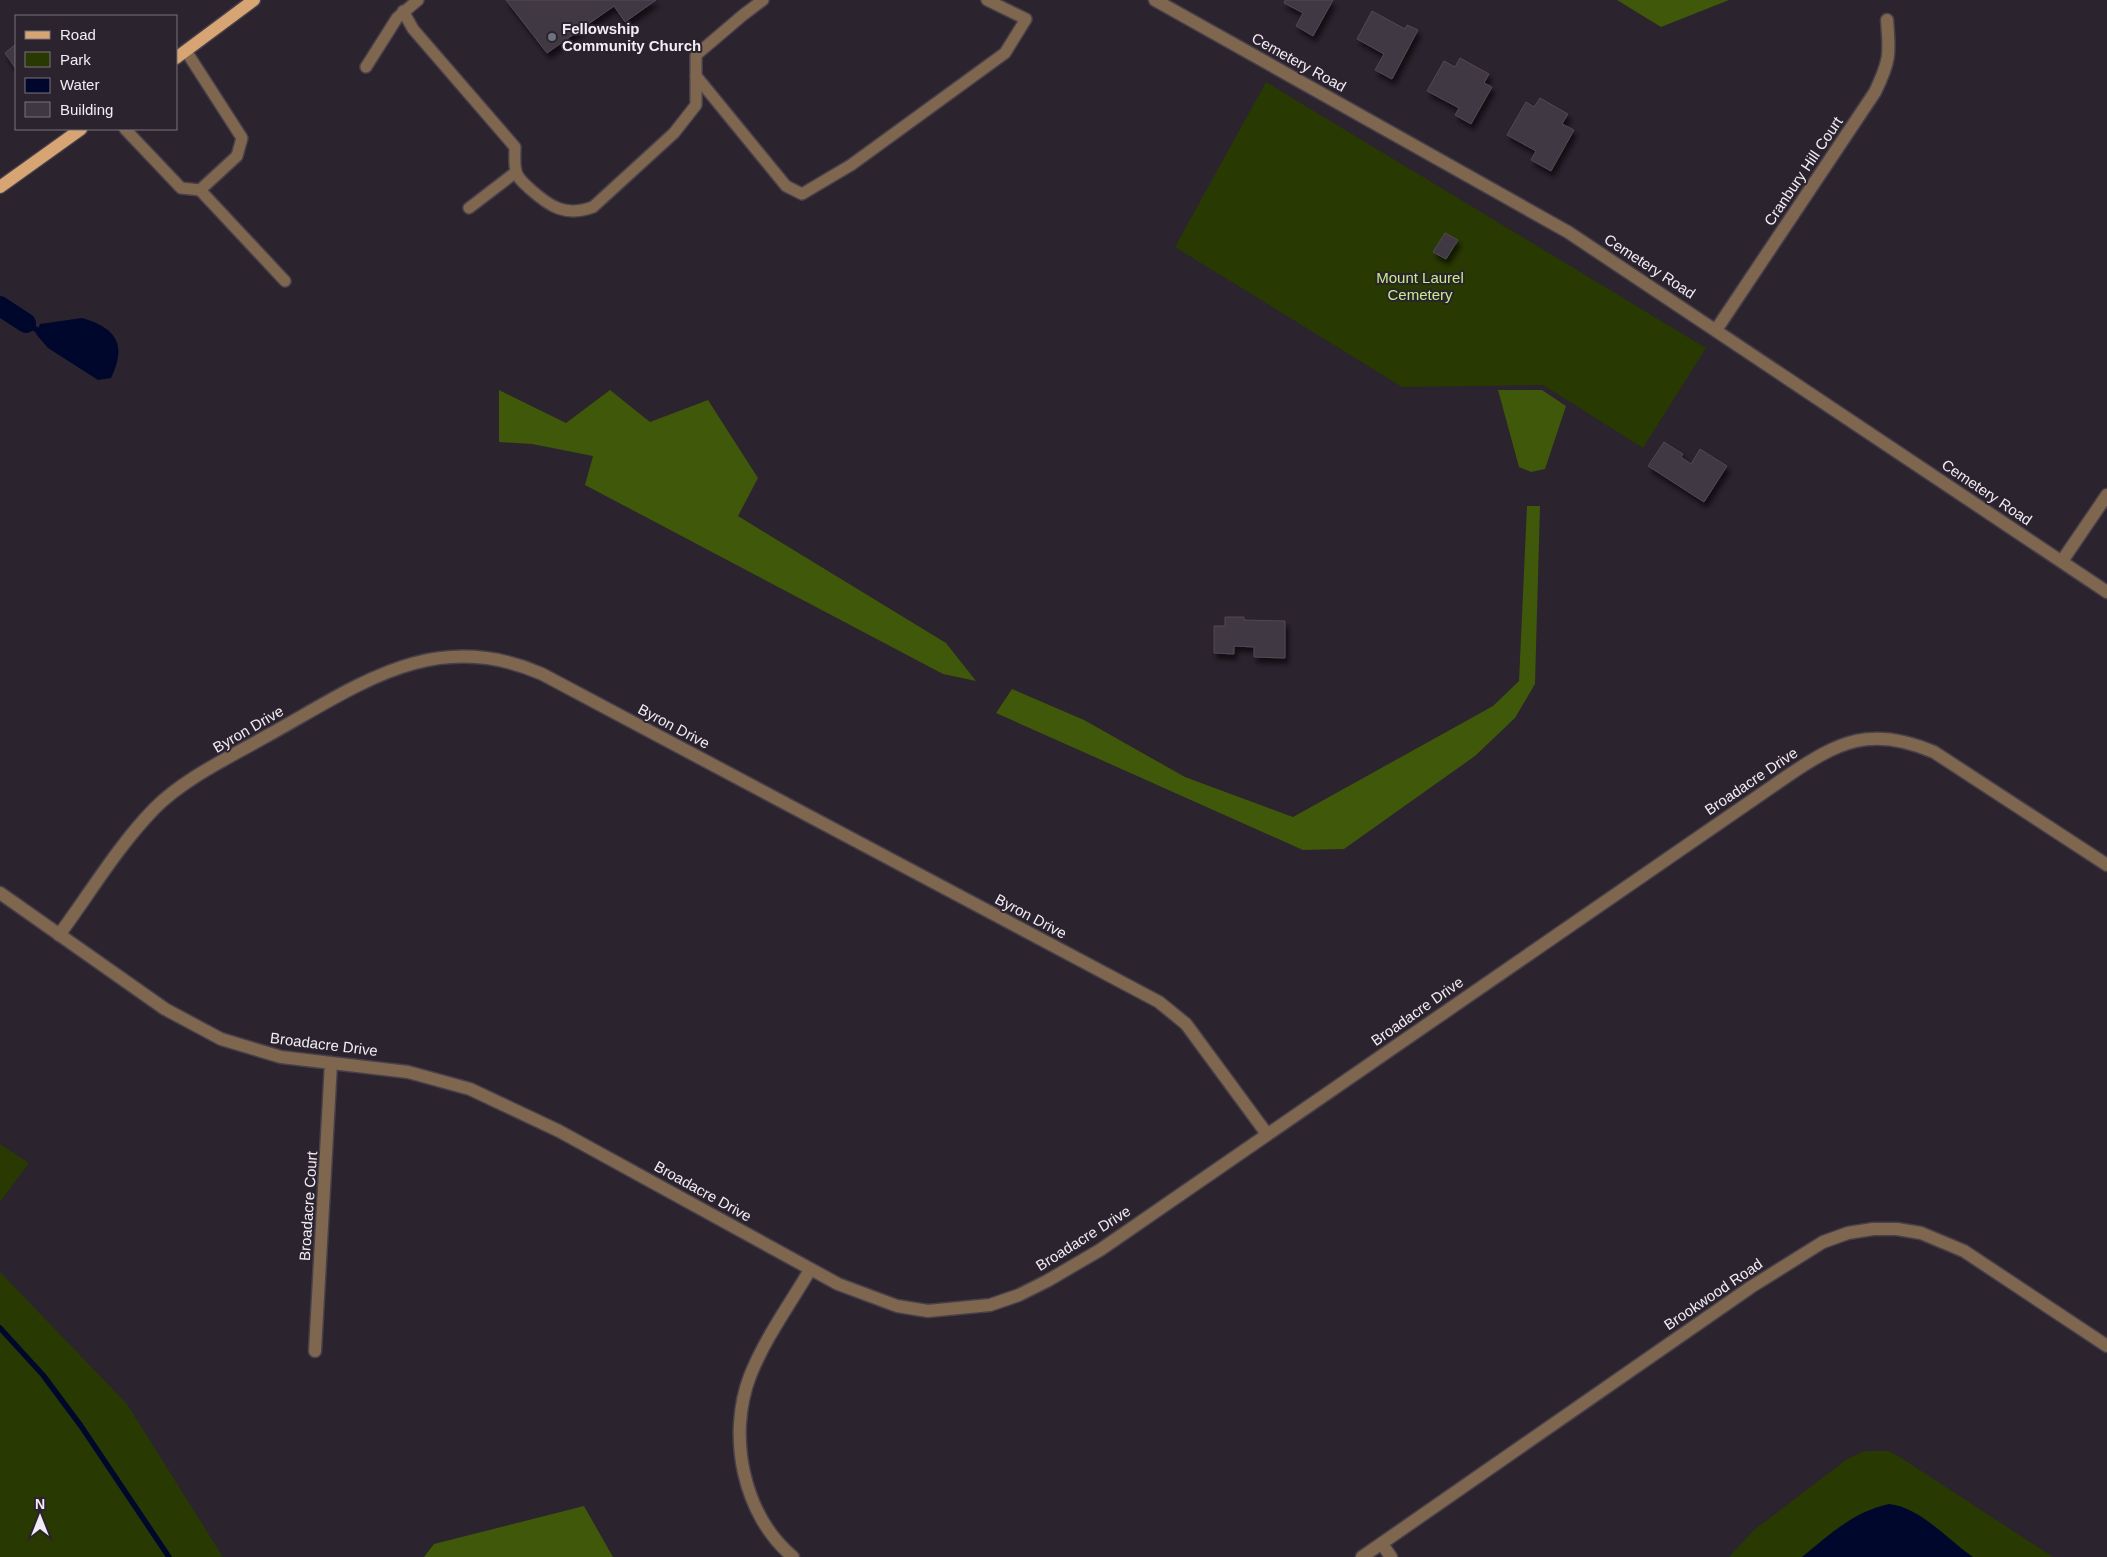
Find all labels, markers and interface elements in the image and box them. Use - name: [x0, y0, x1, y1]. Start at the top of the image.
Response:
- legend: [15, 15, 178, 130]
- place label: Fellowship Community Church: [562, 20, 701, 54]
- text: Road: [60, 26, 96, 43]
- street label: Cemetery Road: [1249, 29, 1349, 95]
- marker: Fellowship Community Church: [546, 31, 558, 43]
- text: Park: [60, 51, 91, 68]
- text: Water: [60, 76, 99, 93]
- text: Building: [60, 101, 113, 118]
- street label: Cranbury Hill Court: [1760, 113, 1846, 229]
- street label: Cemetery Road: [1601, 230, 1699, 302]
- park label: Mount Laurel Cemetery: [1376, 269, 1464, 303]
- street label: Cemetery Road: [1939, 456, 2035, 528]
- street label: Byron Drive: [635, 700, 713, 752]
- street label: Byron Drive: [210, 702, 286, 756]
- street label: Broadacre Drive: [1701, 744, 1801, 818]
- street label: Byron Drive: [992, 890, 1070, 942]
- street label: Broadacre Drive: [1368, 973, 1466, 1049]
- street label: Broadacre Drive: [269, 1029, 379, 1059]
- street label: Broadacre Court: [296, 1150, 320, 1261]
- street label: Broadacre Drive: [651, 1157, 755, 1225]
- street label: Broadacre Drive: [1033, 1202, 1133, 1274]
- street label: Brookwood Road: [1661, 1255, 1765, 1333]
- north arrow: [15, 1492, 65, 1542]
- text: N: [35, 1496, 45, 1512]

